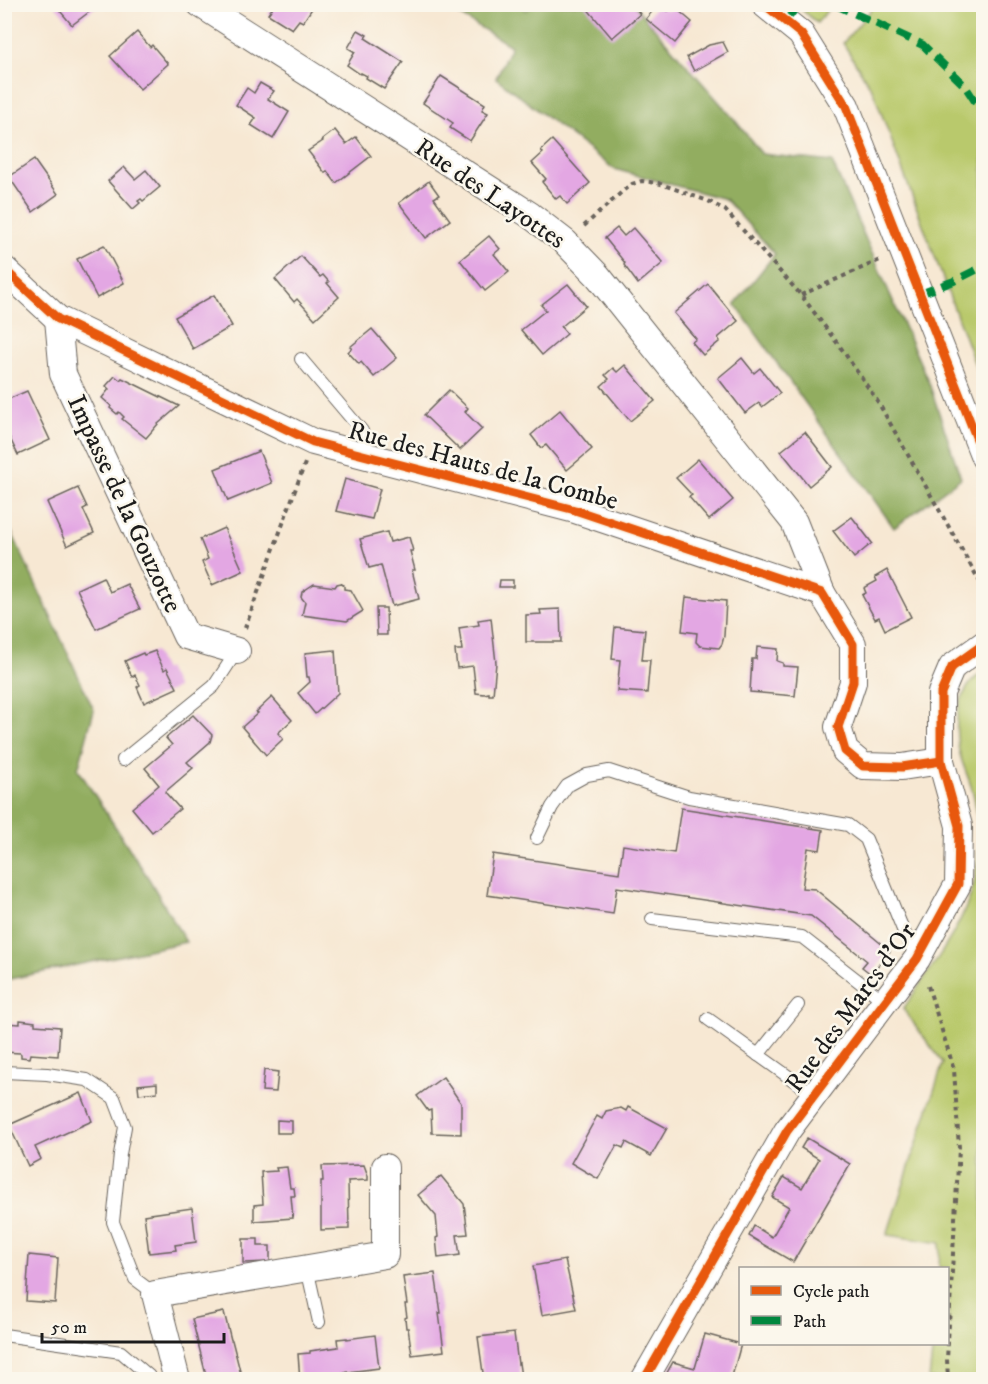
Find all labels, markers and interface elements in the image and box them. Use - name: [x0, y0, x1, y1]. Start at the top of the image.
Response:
- street label: Rue des Layottes: [408, 131, 572, 257]
- street label: Impasse de la Gouzotte: [59, 390, 189, 618]
- street label: Rue des Hauts de la Combe: [344, 414, 622, 518]
- street label: Rue des Marcs d'Or: [778, 916, 924, 1099]
- legend: [739, 1267, 949, 1345]
- text: Cycle path: [793, 1281, 870, 1303]
- scale bar: [42, 1306, 224, 1344]
- text: Path: [793, 1311, 827, 1333]
- text: 50 m: [51, 1317, 87, 1339]

